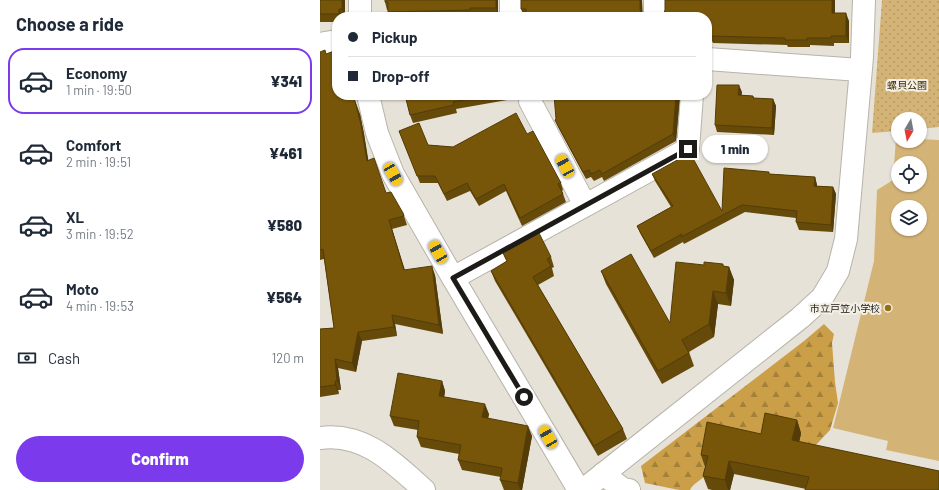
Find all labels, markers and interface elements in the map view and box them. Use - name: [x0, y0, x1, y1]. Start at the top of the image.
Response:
- text: Choose a ride: [16, 13, 124, 35]
- text: Pickup: [372, 28, 418, 46]
- icon: car: [18, 63, 54, 99]
- text: Economy: [66, 64, 127, 82]
- text: Drop-off: [372, 67, 430, 85]
- text: ¥341: [270, 72, 302, 90]
- park label: 螺貝公園: [887, 79, 927, 91]
- text: 1 min · 19:50: [66, 82, 132, 98]
- north arrow: [891, 112, 927, 148]
- map controls: [891, 112, 927, 236]
- icon: car: [18, 135, 54, 171]
- callout: 1 min: [702, 135, 768, 163]
- text: Comfort: [66, 136, 121, 154]
- route end: [679, 140, 697, 158]
- text: 1 min: [721, 141, 749, 157]
- text: ¥461: [269, 144, 302, 162]
- car: [554, 153, 576, 179]
- text: 2 min · 19:51: [66, 154, 131, 170]
- button: locate: [891, 156, 927, 192]
- car: [382, 161, 404, 187]
- button: layers: [891, 200, 927, 236]
- icon: car: [18, 207, 54, 243]
- text: XL: [66, 208, 84, 226]
- text: ¥580: [267, 216, 302, 234]
- text: 3 min · 19:52: [66, 226, 134, 242]
- car: [427, 239, 449, 265]
- icon: car: [18, 279, 54, 315]
- text: Moto: [66, 280, 99, 298]
- text: ¥564: [266, 288, 302, 306]
- text: 4 min · 19:53: [66, 298, 134, 314]
- place label: 市立戸笠小学校: [810, 302, 880, 314]
- marker: 市立戸笠小学校: [883, 303, 893, 313]
- icon: cash: [16, 347, 38, 369]
- text: Cash: [48, 349, 80, 367]
- text: 120 m: [272, 350, 304, 366]
- route start: [515, 388, 533, 406]
- car: [537, 424, 559, 450]
- button: Confirm: [16, 436, 304, 482]

